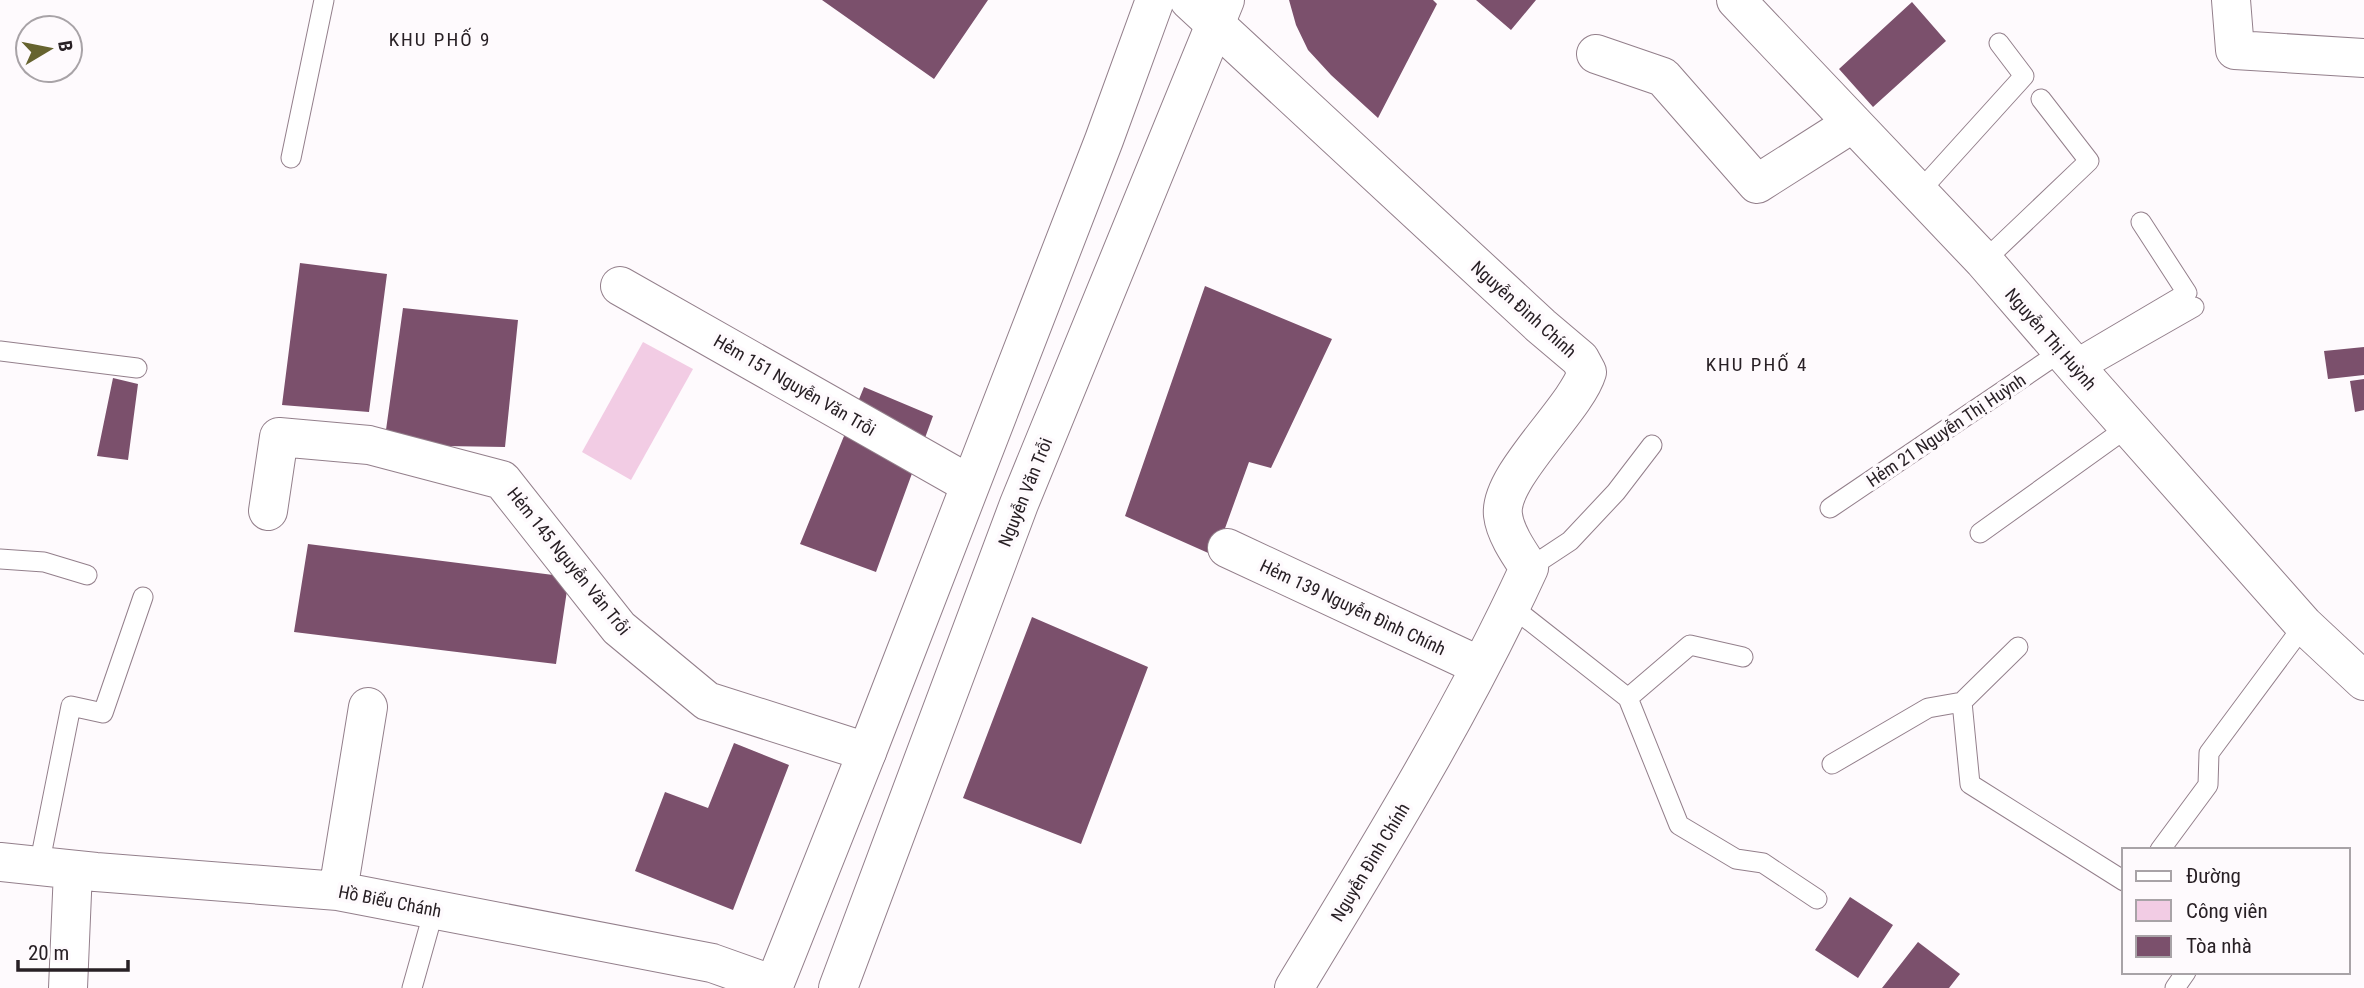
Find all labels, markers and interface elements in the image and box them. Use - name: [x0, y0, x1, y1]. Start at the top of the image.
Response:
- north arrow: [14, 14, 84, 84]
- district label: KHU PHỐ 9: [389, 27, 491, 51]
- text: B: [53, 39, 78, 53]
- street label: Nguyễn Đình Chính: [1467, 256, 1581, 362]
- street label: Nguyễn Thị Huỳnh: [2001, 284, 2101, 394]
- street label: Hẻm 151 Nguyễn Văn Trỗi: [710, 330, 880, 440]
- district label: KHU PHỐ 4: [1706, 352, 1808, 376]
- street label: Hẻm 21 Nguyễn Thị Huỳnh: [1862, 369, 2030, 491]
- street label: Nguyễn Văn Trỗi: [994, 435, 1056, 549]
- street label: Hẻm 145 Nguyễn Văn Trỗi: [503, 483, 635, 639]
- street label: Hẻm 139 Nguyễn Đình Chính: [1257, 555, 1449, 659]
- street label: Nguyễn Đình Chính: [1326, 799, 1414, 925]
- legend: [2122, 848, 2350, 974]
- text: Đường: [2186, 864, 2241, 888]
- street label: Hồ Biểu Chánh: [337, 881, 443, 921]
- text: Công viên: [2186, 899, 2268, 923]
- scale bar: [18, 928, 128, 972]
- text: Tòa nhà: [2186, 934, 2252, 958]
- text: 20 m: [28, 941, 69, 965]

